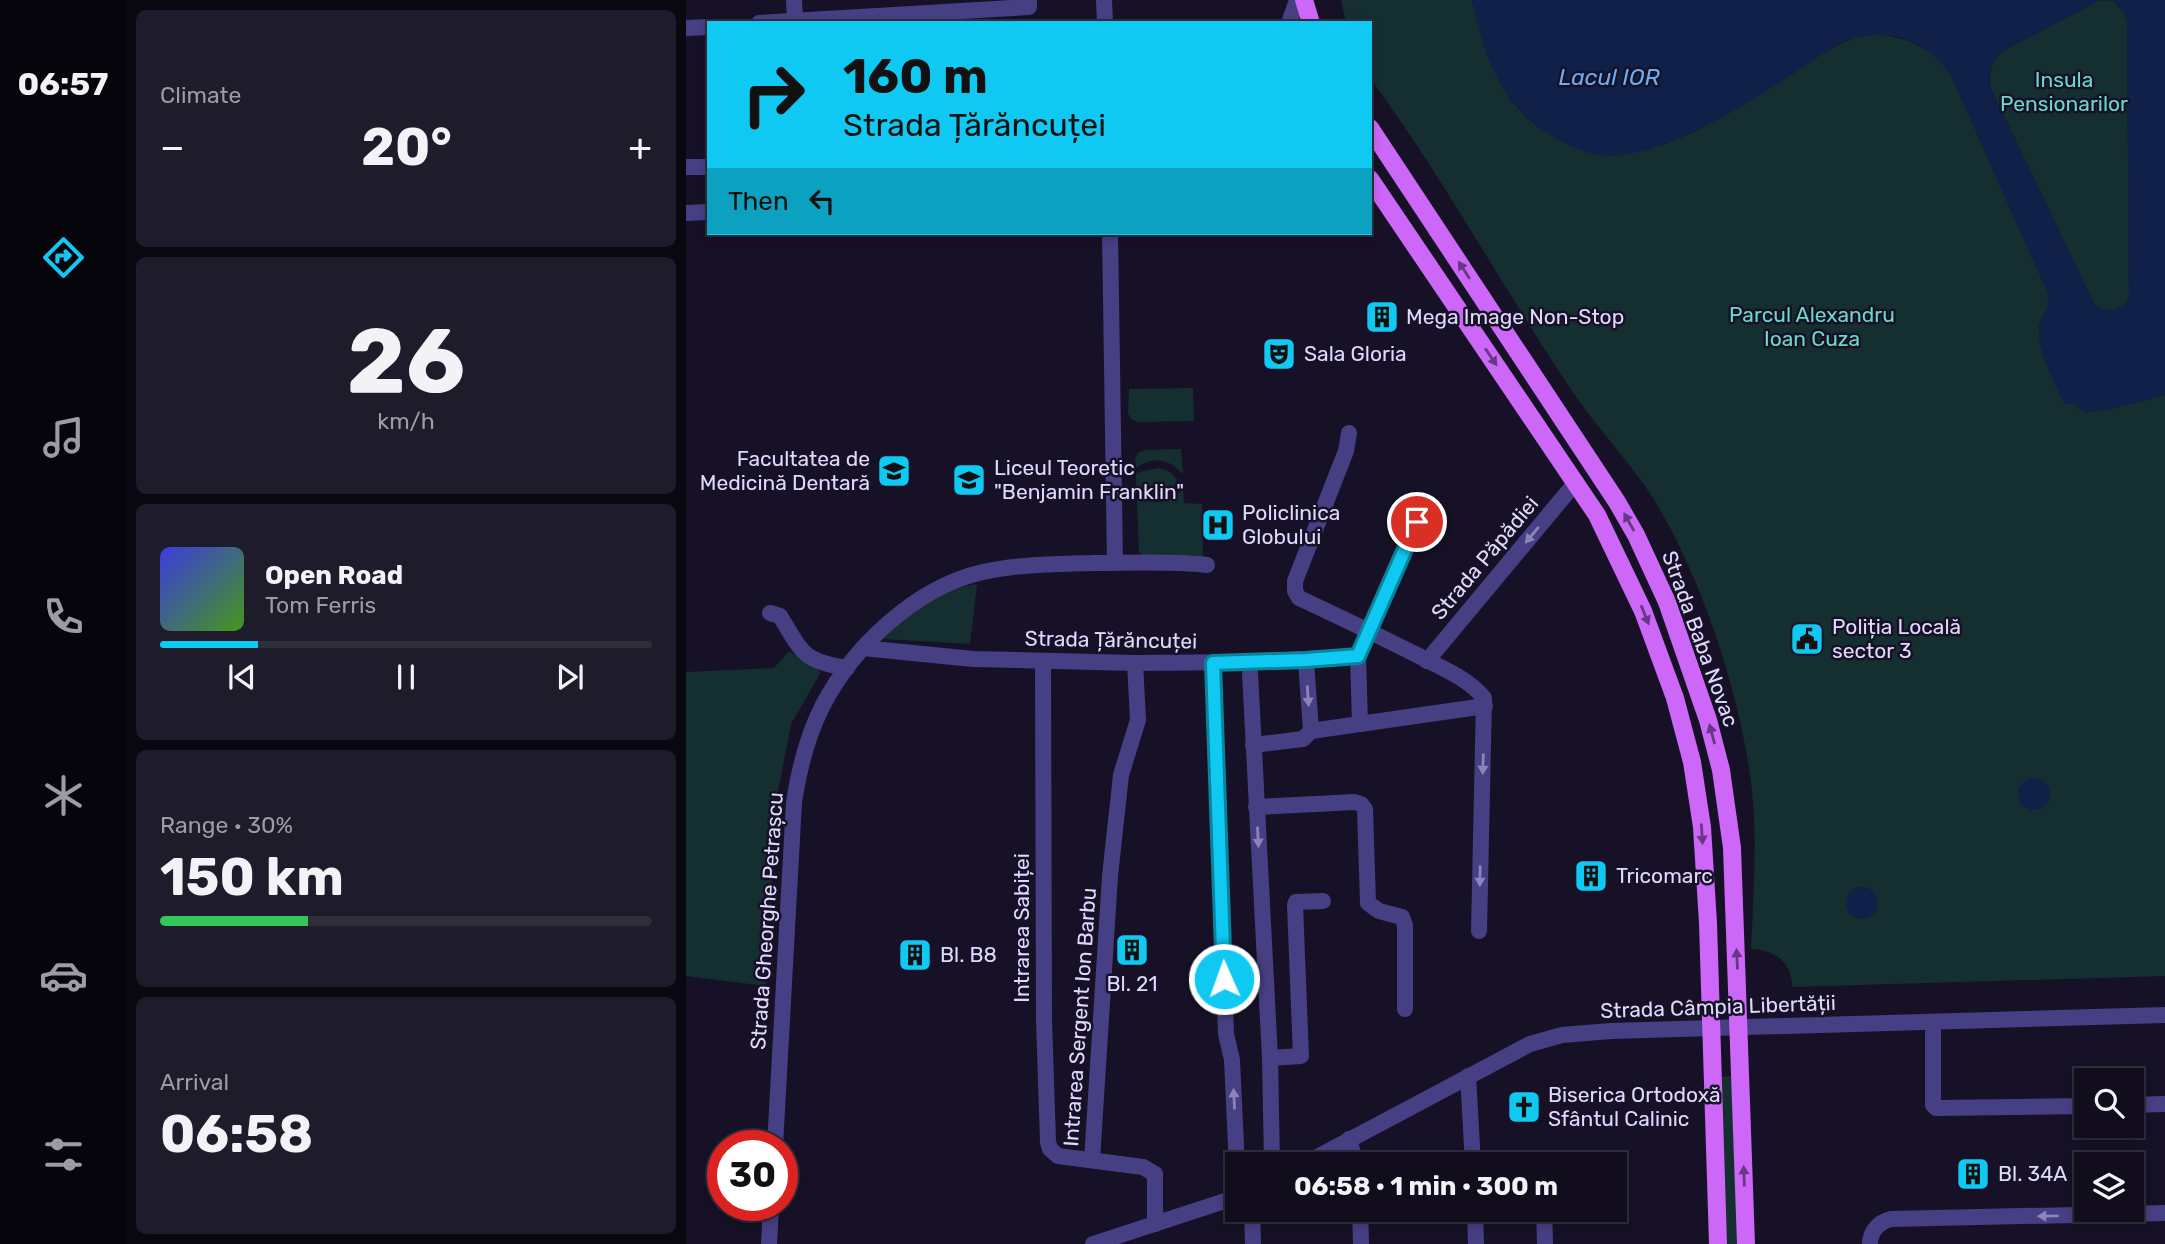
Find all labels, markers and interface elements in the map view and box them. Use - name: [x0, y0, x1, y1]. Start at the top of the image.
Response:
- text: 160 m: [843, 47, 988, 105]
- icon: right: [728, 49, 819, 140]
- water label: Lacul IOR: [1558, 63, 1660, 91]
- text: 06:57: [18, 65, 108, 103]
- park label: Insula Pensionarilor: [2000, 67, 2128, 116]
- text: Climate: [160, 81, 241, 109]
- text: Strada Țărăncuței: [843, 106, 1106, 144]
- text: 20°: [361, 116, 452, 178]
- text: −: [160, 124, 185, 170]
- text: +: [628, 124, 652, 170]
- icon: left: [803, 182, 841, 220]
- text: Then: [728, 186, 789, 217]
- icon: directions: [39, 233, 88, 282]
- one-way arrow: [1458, 261, 1471, 280]
- building icon: Mega Image Non-Stop: [1363, 298, 1401, 336]
- park label: Parcul Alexandru Ioan Cuza: [1729, 302, 1895, 351]
- place label: Mega Image Non-Stop: [1406, 304, 1624, 329]
- text: 26: [347, 307, 465, 415]
- theatre icon: Sala Gloria: [1260, 335, 1298, 373]
- place label: Sala Gloria: [1304, 341, 1407, 366]
- one-way arrow: [1484, 348, 1498, 366]
- text: km/h: [377, 407, 435, 435]
- icon: music: [39, 413, 88, 462]
- place label: Facultatea de Medicină Dentară: [700, 446, 870, 495]
- school or university icon: Facultatea de Medicină Dentară: [875, 452, 913, 490]
- place label: Liceul Teoretic "Benjamin Franklin": [994, 455, 1184, 504]
- school or university icon: Liceul Teoretic "Benjamin Franklin": [950, 461, 988, 499]
- street label: Strada Păpădiei: [1426, 491, 1543, 624]
- pin: [1387, 492, 1447, 552]
- place label: Policlinica Globului: [1242, 500, 1340, 549]
- icon: arrive: [1398, 503, 1436, 541]
- hospital icon: Policlinica Globului: [1199, 506, 1237, 544]
- one-way arrow: [1623, 513, 1635, 532]
- one-way arrow: [1525, 526, 1540, 543]
- street label: Strada Baba Novac: [1657, 547, 1744, 730]
- text: Open Road: [265, 560, 403, 591]
- text: Tom Ferris: [265, 591, 376, 619]
- icon: phone: [39, 592, 88, 641]
- one-way arrow: [1639, 604, 1650, 625]
- place label: Poliția Locală sector 3: [1832, 614, 1961, 663]
- public building icon: Poliția Locală sector 3: [1788, 620, 1826, 658]
- street label: Strada Țărăncuței: [1024, 625, 1198, 654]
- icon: previous: [223, 658, 261, 696]
- icon: pause: [387, 658, 425, 696]
- icon: next: [551, 658, 589, 696]
- one-way arrow: [1303, 685, 1314, 707]
- one-way arrow: [1706, 722, 1717, 744]
- one-way arrow: [1477, 753, 1488, 775]
- icon: climate: [39, 771, 88, 820]
- street label: Strada Gheorghe Petrașcu: [745, 791, 788, 1051]
- text: Range · 30%: [160, 811, 293, 839]
- one-way arrow: [1697, 823, 1708, 845]
- one-way arrow: [1252, 827, 1263, 849]
- text: 150 km: [160, 846, 344, 908]
- street label: Intrarea Sabiței: [1009, 853, 1034, 1003]
- building icon: Tricomarc: [1572, 857, 1610, 895]
- place label: Tricomarc: [1616, 863, 1713, 888]
- one-way arrow: [1474, 866, 1486, 888]
- street label: Intrarea Sergent Ion Barbu: [1058, 887, 1101, 1147]
- building icon: Bl. 21: [1113, 931, 1151, 969]
- building icon: Bl. B8: [896, 936, 934, 974]
- place label: Bl. B8: [940, 942, 997, 967]
- position arrow: [1187, 942, 1261, 1016]
- one-way arrow: [1731, 948, 1742, 970]
- icon: car: [39, 951, 88, 1000]
- place label: Bl. 21: [1107, 971, 1157, 996]
- street label: Strada Câmpia Libertății: [1600, 990, 1836, 1023]
- text: Arrival: [160, 1068, 229, 1096]
- map controls: [2074, 1068, 2144, 1222]
- button: search: [2074, 1068, 2144, 1138]
- place label: Biserica Ortodoxă Sfântul Calinic: [1548, 1082, 1721, 1131]
- one-way arrow: [1228, 1088, 1239, 1110]
- church icon: Biserica Ortodoxă Sfântul Calinic: [1505, 1088, 1543, 1126]
- text: 06:58: [160, 1103, 313, 1165]
- icon: filters: [39, 1130, 88, 1179]
- speed limit sign: 30: [707, 1130, 798, 1221]
- button: layers: [2074, 1152, 2144, 1222]
- building icon: Bl. 34A: [1954, 1155, 1992, 1193]
- place label: Bl. 34A: [1998, 1161, 2067, 1186]
- one-way arrow: [1738, 1165, 1749, 1187]
- text: 06:58 · 1 min · 300 m: [1294, 1171, 1558, 1202]
- one-way arrow: [2037, 1210, 2059, 1221]

